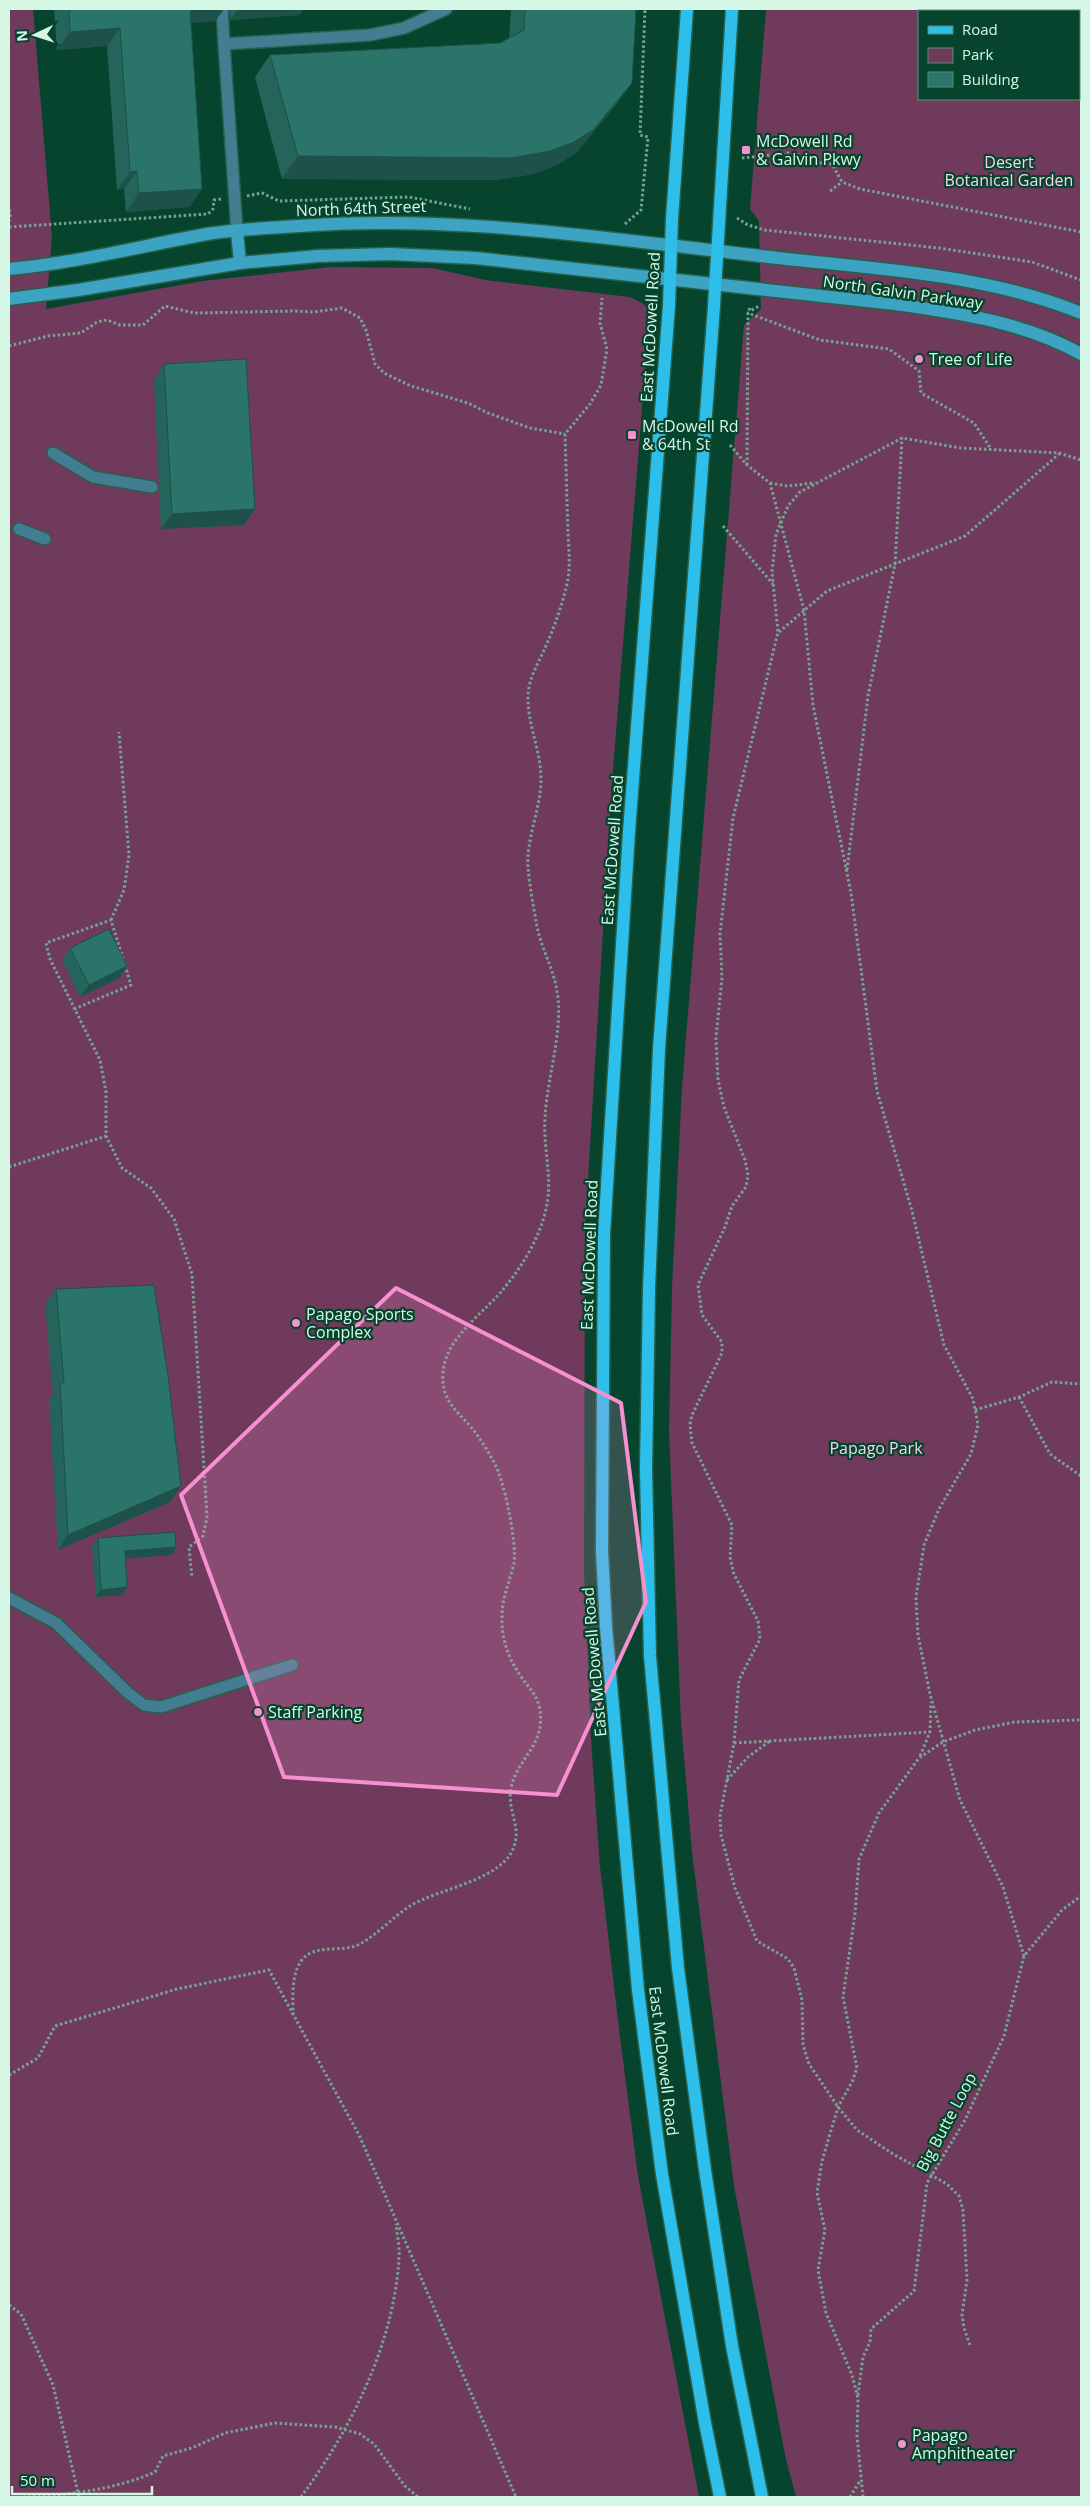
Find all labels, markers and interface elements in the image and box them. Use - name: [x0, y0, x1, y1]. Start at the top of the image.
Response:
- north arrow: [10, 10, 60, 60]
- legend: [918, 10, 1080, 100]
- text: Road: [962, 19, 998, 39]
- text: N: [12, 30, 31, 42]
- text: Park: [962, 44, 993, 64]
- text: Building: [962, 69, 1019, 89]
- place label: McDowell Rd & Galvin Pkwy: [756, 130, 862, 170]
- marker: McDowell Rd & Galvin Pkwy: [740, 144, 752, 156]
- park label: Desert Botanical Garden: [945, 151, 1073, 191]
- street label: North 64th Street: [295, 195, 427, 221]
- street label: East McDowell Road: [635, 251, 665, 403]
- street label: North Galvin Parkway: [822, 270, 985, 314]
- place label: Tree of Life: [929, 348, 1012, 370]
- marker: Tree of Life: [913, 353, 925, 365]
- place label: McDowell Rd & 64th St: [642, 415, 739, 455]
- marker: McDowell Rd & 64th St: [626, 429, 638, 441]
- street label: East McDowell Road: [596, 774, 628, 926]
- street label: East McDowell Road: [575, 1179, 603, 1331]
- place label: Papago Sports Complex: [306, 1303, 414, 1343]
- marker: Papago Sports Complex: [290, 1317, 302, 1329]
- park label: Papago Park: [829, 1437, 923, 1459]
- street label: East McDowell Road: [576, 1586, 612, 1738]
- place label: Staff Parking: [268, 1701, 363, 1723]
- marker: Staff Parking: [252, 1706, 264, 1718]
- street label: East McDowell Road: [644, 1985, 684, 2137]
- street label: Big Butte Loop: [911, 2069, 981, 2175]
- place label: Papago Amphitheater: [912, 2424, 1016, 2464]
- marker: Papago Amphitheater: [896, 2438, 908, 2450]
- scale bar: [12, 2464, 152, 2496]
- text: 50 m: [20, 2470, 55, 2490]

